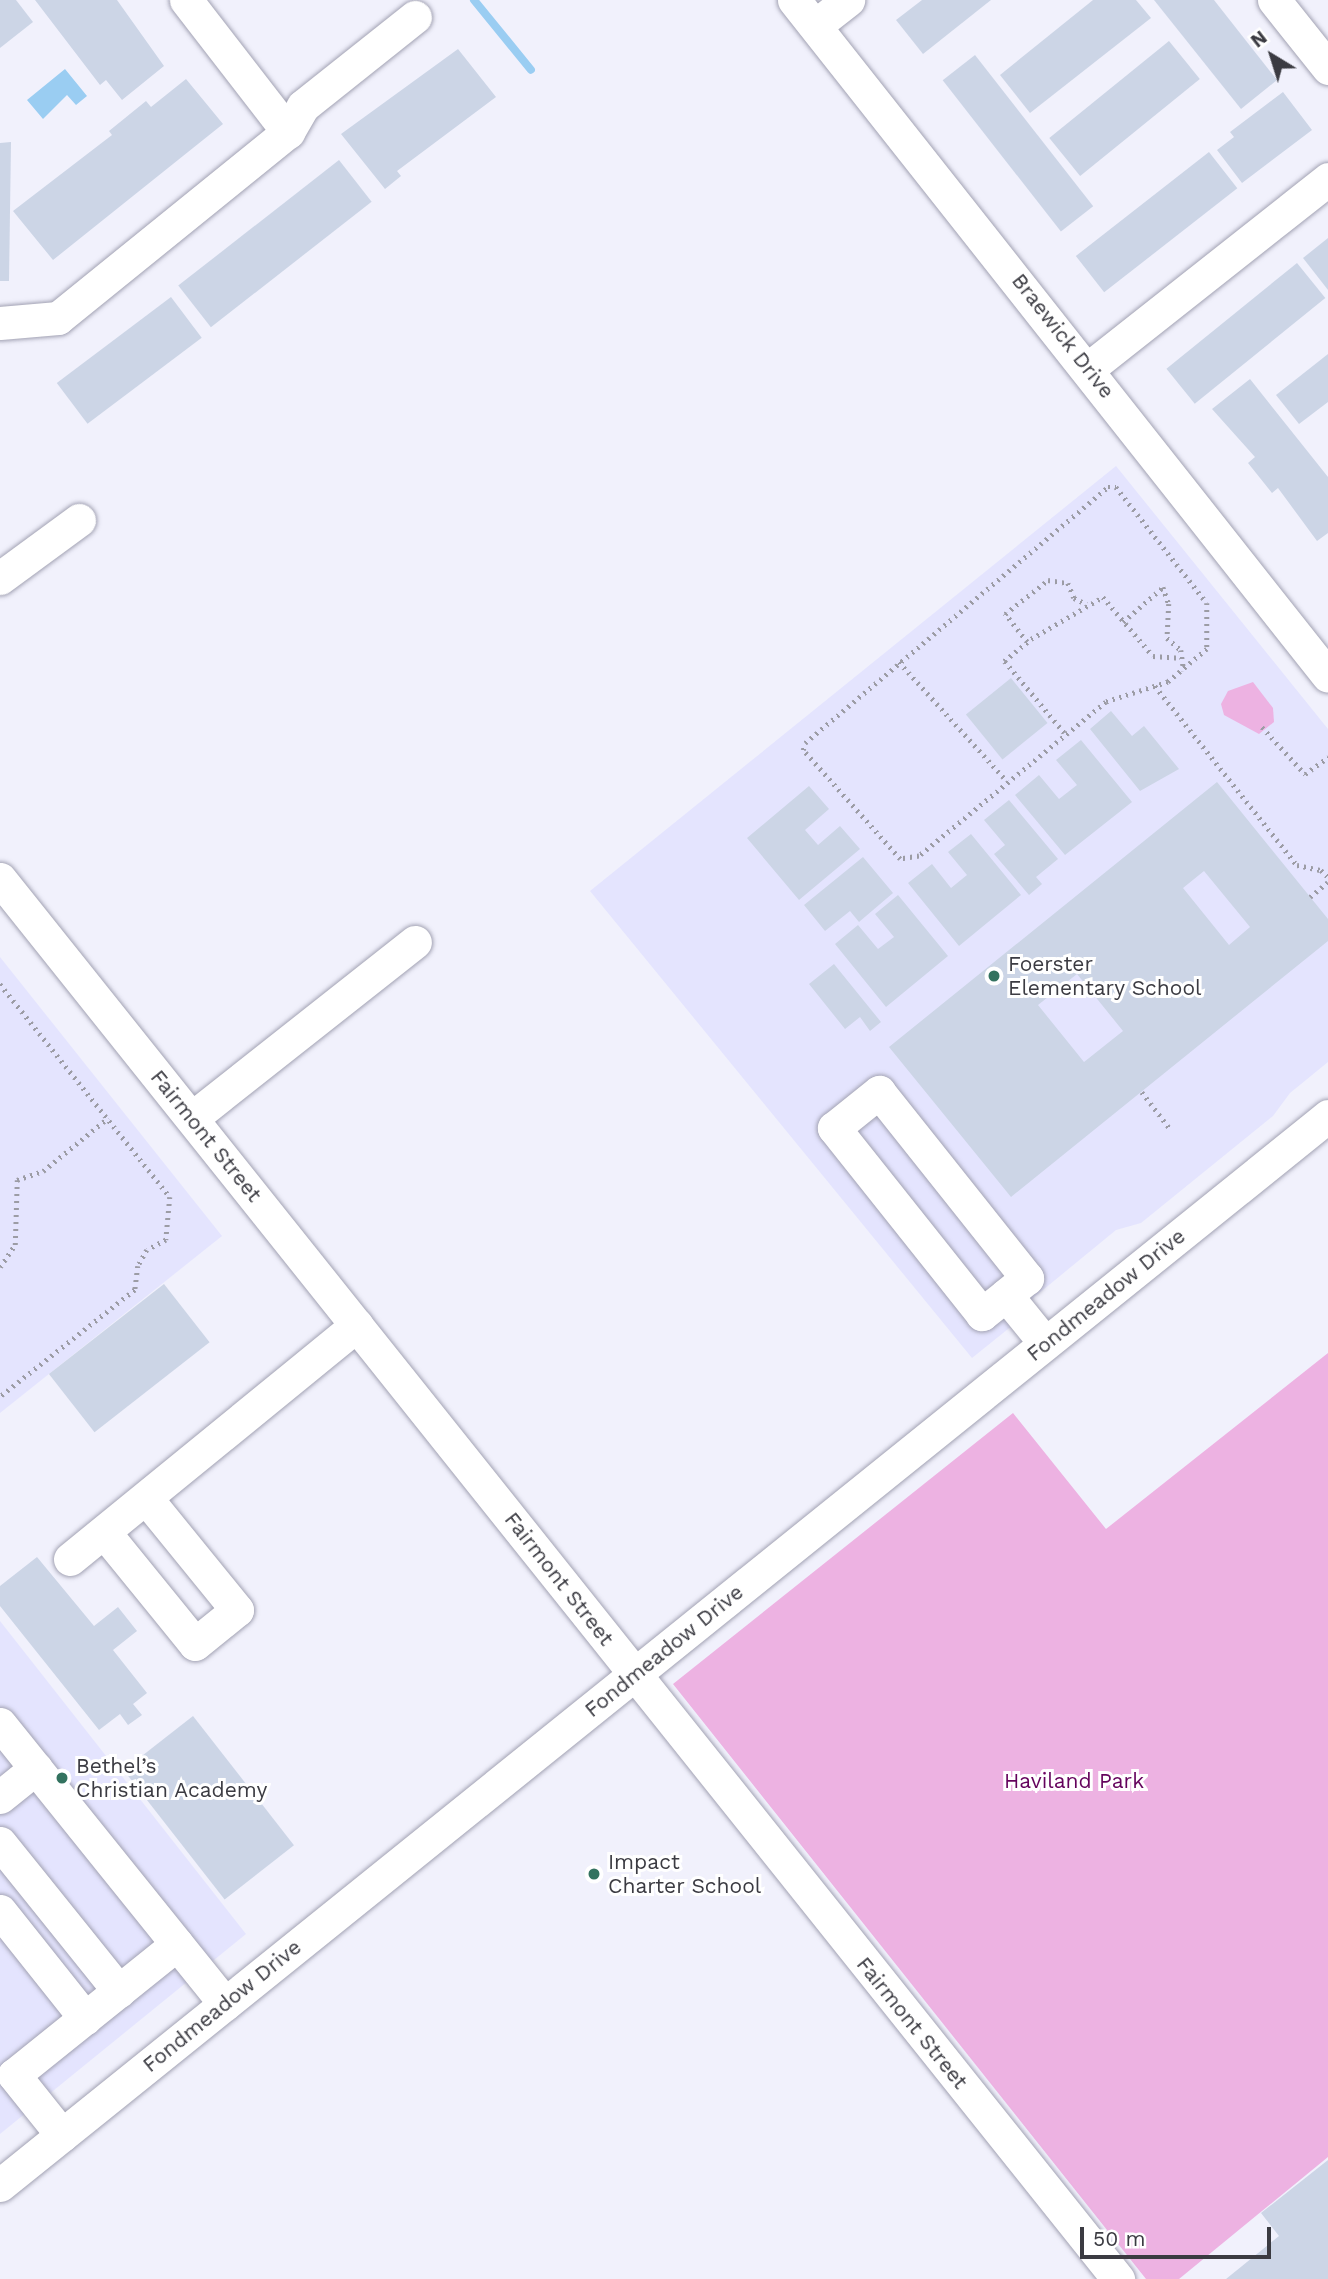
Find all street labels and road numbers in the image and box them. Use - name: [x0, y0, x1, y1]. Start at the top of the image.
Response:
- street label: Braewick Drive: [1006, 268, 1120, 404]
- street label: Fairmont Street: [145, 1065, 267, 1207]
- street label: Fondmeadow Drive: [1022, 1223, 1190, 1367]
- street label: Fairmont Street: [499, 1507, 619, 1651]
- street label: Fondmeadow Drive: [580, 1579, 748, 1723]
- street label: Fondmeadow Drive: [138, 1934, 306, 2078]
- street label: Fairmont Street: [851, 1952, 973, 2094]

